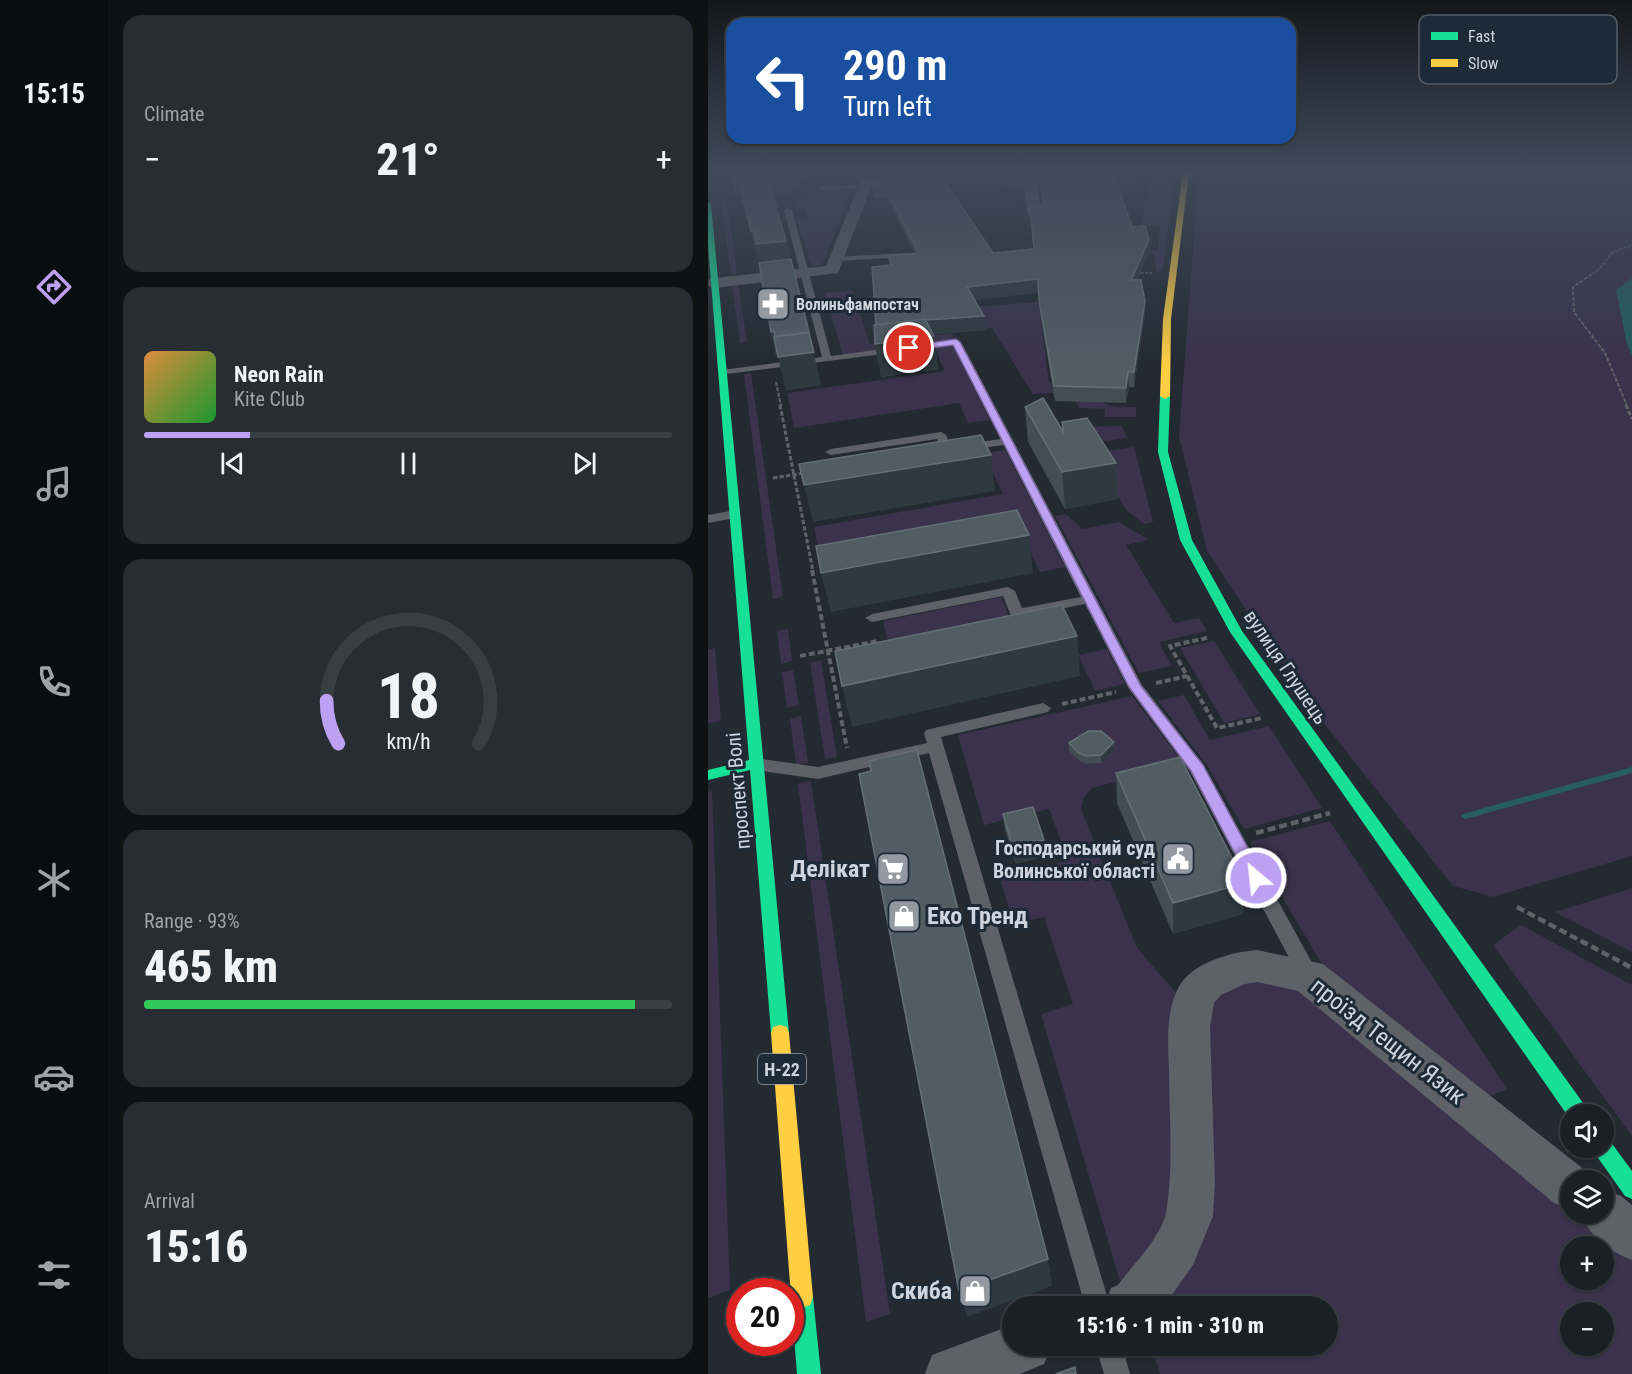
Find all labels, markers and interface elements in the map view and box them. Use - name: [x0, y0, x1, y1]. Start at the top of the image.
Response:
- legend: [1419, 15, 1617, 84]
- text: Fast: [1468, 27, 1495, 46]
- text: 290 m: [843, 41, 948, 90]
- icon: left: [744, 42, 822, 120]
- text: Slow: [1468, 54, 1498, 73]
- text: 15:15: [23, 78, 85, 110]
- text: Turn left: [843, 91, 932, 123]
- text: Climate: [144, 102, 204, 126]
- text: 21°: [376, 133, 440, 186]
- text: −: [144, 140, 161, 179]
- text: +: [656, 140, 672, 179]
- icon: directions: [33, 266, 75, 308]
- pharmacy icon: Волиньфампостач: [755, 286, 791, 322]
- place label: Волиньфампостач: [796, 295, 919, 314]
- pin: [883, 322, 934, 373]
- icon: arrive: [892, 331, 925, 364]
- text: Neon Rain: [234, 362, 324, 387]
- text: Kite Club: [234, 387, 305, 411]
- icon: previous: [216, 447, 249, 480]
- icon: pause: [392, 447, 425, 480]
- icon: next: [568, 447, 601, 480]
- icon: music: [33, 463, 75, 505]
- street label: вулиця Глушець: [1239, 605, 1333, 729]
- text: 18: [376, 660, 440, 733]
- icon: phone: [33, 661, 75, 703]
- text: km/h: [386, 729, 430, 754]
- street label: проспект Волі: [721, 732, 755, 850]
- place label: Господарський суд Волинської області: [993, 836, 1155, 883]
- public building icon: Господарський суд Волинської області: [1160, 841, 1196, 877]
- position arrow: [1224, 846, 1288, 910]
- supermarket icon: Делікат: [875, 851, 911, 887]
- place label: Делікат: [791, 855, 870, 883]
- icon: climate: [33, 859, 75, 901]
- shop icon: Еко Тренд: [886, 898, 922, 934]
- place label: Еко Тренд: [927, 902, 1028, 930]
- text: Range · 93%: [144, 909, 240, 933]
- text: 465 km: [144, 940, 278, 993]
- street label: проїзд Тещин Язик: [1305, 972, 1471, 1110]
- road number: Н-22: [758, 1054, 806, 1084]
- icon: car: [33, 1056, 75, 1098]
- map controls: [1560, 1104, 1614, 1356]
- button: sound: [1560, 1104, 1614, 1158]
- button: layers: [1560, 1170, 1614, 1224]
- text: Arrival: [144, 1189, 195, 1213]
- text: 15:16: [144, 1220, 248, 1273]
- button: +: [1560, 1236, 1614, 1290]
- icon: filters: [33, 1254, 75, 1296]
- shop icon: Скиба: [957, 1273, 993, 1309]
- place label: Скиба: [891, 1277, 952, 1305]
- speed limit sign: 20: [726, 1278, 804, 1356]
- button: −: [1560, 1302, 1614, 1356]
- text: 15:16 · 1 min · 310 m: [1076, 1313, 1264, 1338]

